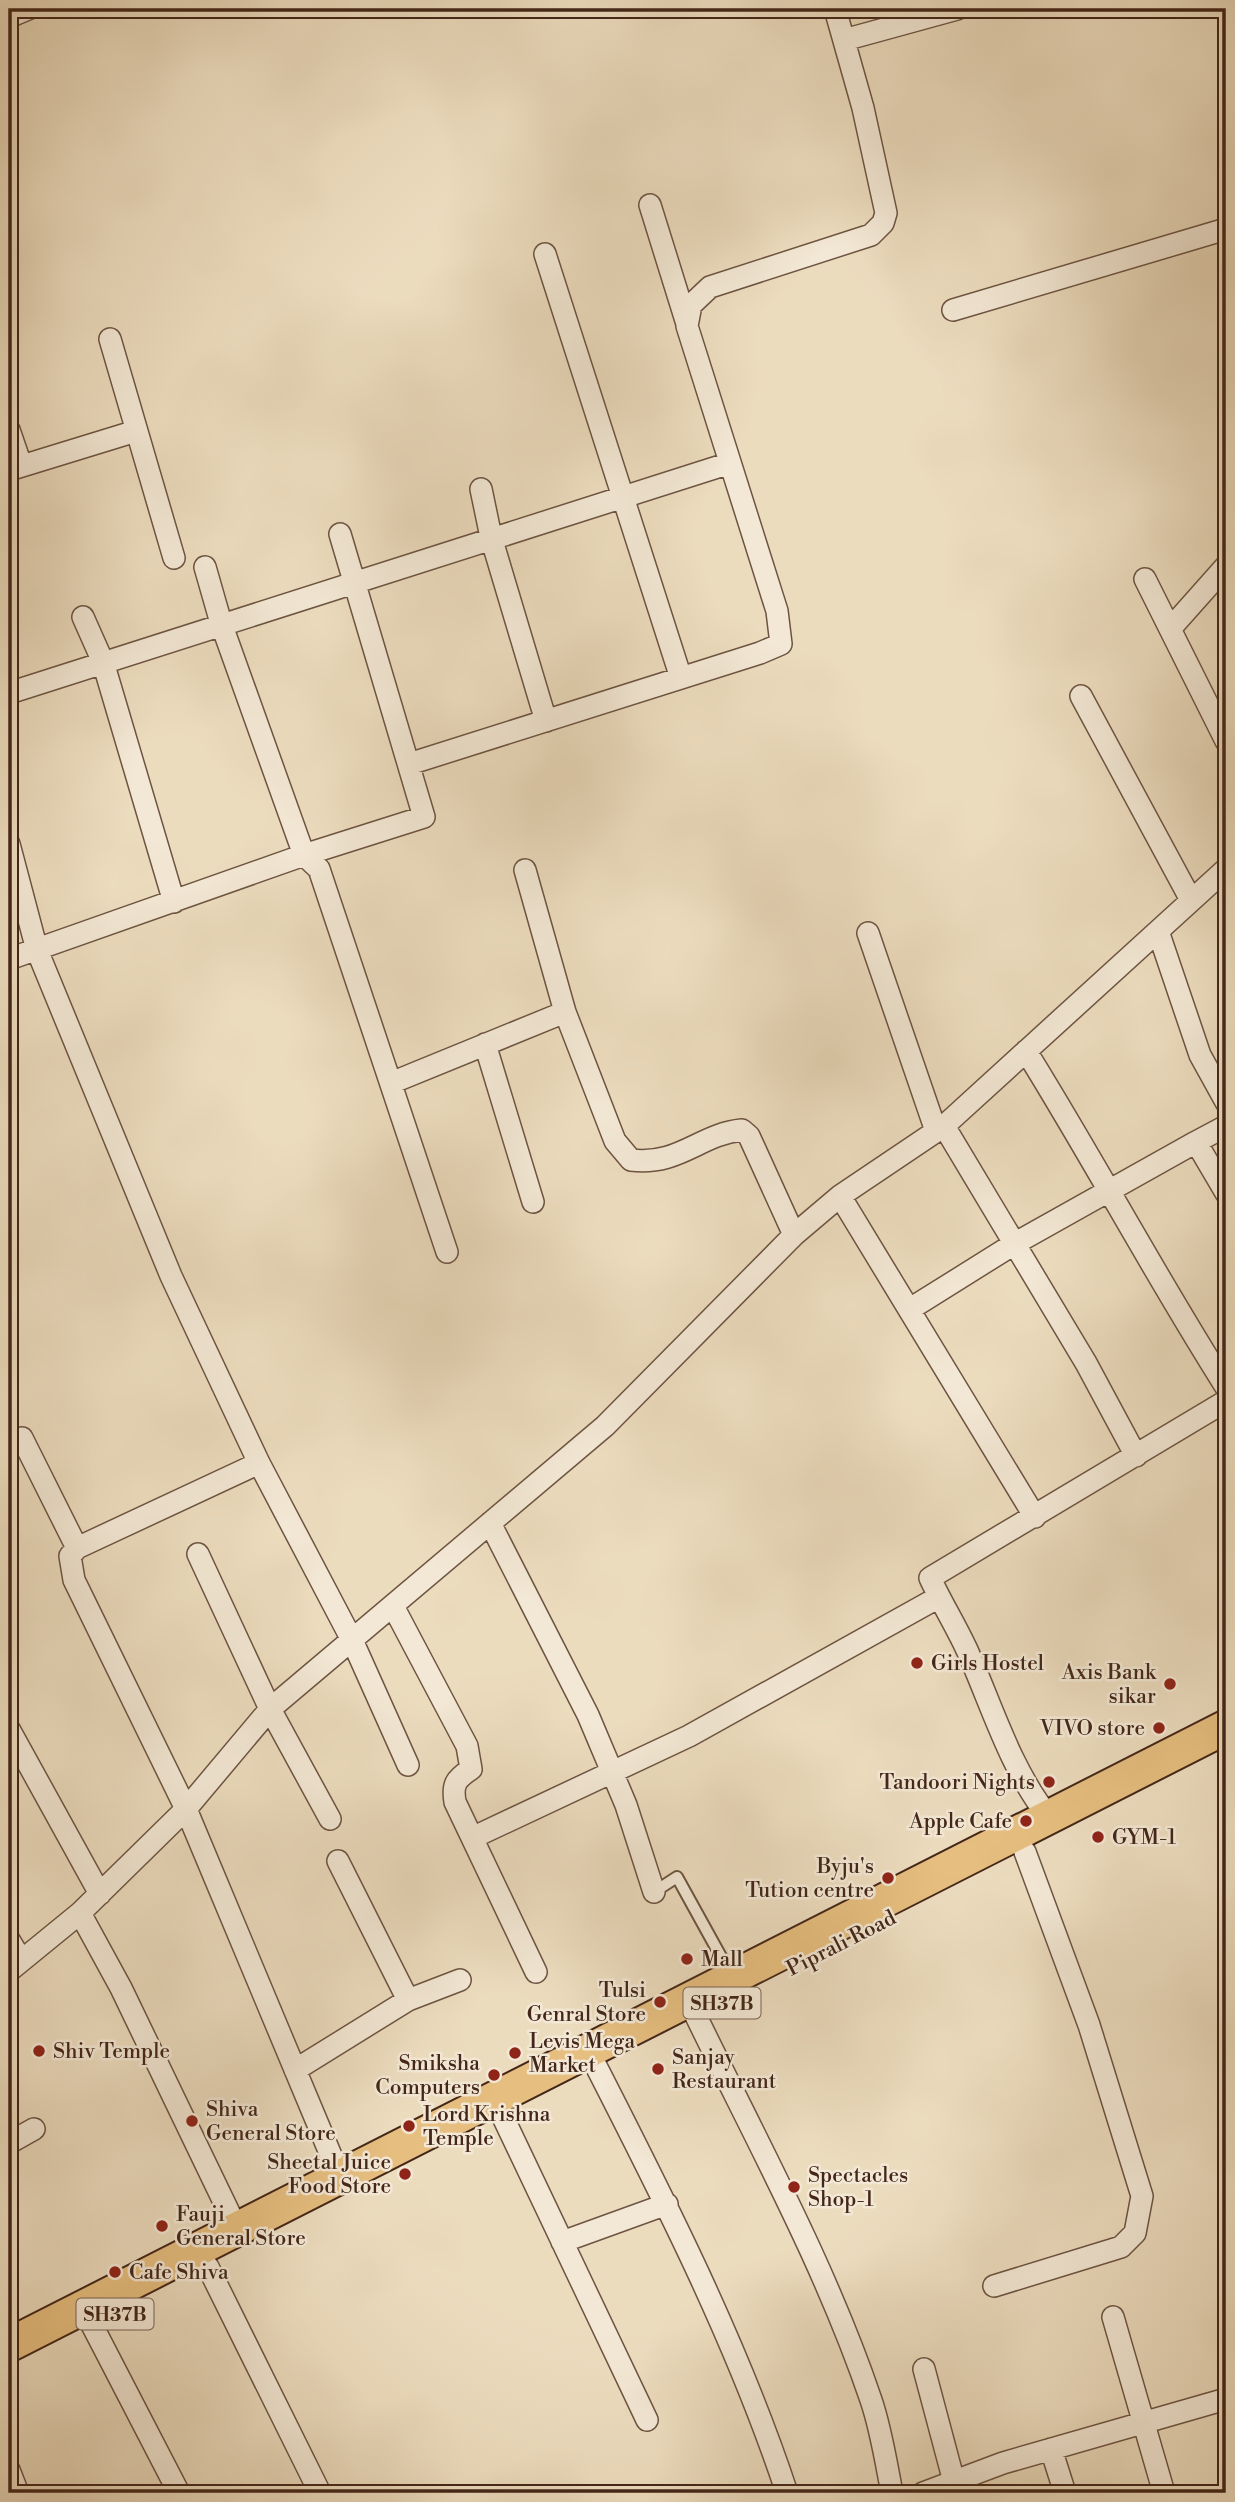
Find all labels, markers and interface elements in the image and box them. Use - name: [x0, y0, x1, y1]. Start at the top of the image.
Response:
- place label: Girls Hostel: [931, 1651, 1044, 1677]
- marker: Girls Hostel: [909, 1655, 925, 1671]
- place label: Axis Bank sikar: [1061, 1660, 1157, 1710]
- marker: Axis Bank sikar: [1162, 1676, 1178, 1692]
- place label: VIVO store: [1039, 1716, 1145, 1742]
- marker: VIVO store: [1151, 1720, 1167, 1736]
- place label: Tandoori Nights: [879, 1770, 1035, 1796]
- marker: Tandoori Nights: [1041, 1774, 1057, 1790]
- place label: Apple Cafe: [908, 1809, 1012, 1835]
- marker: Apple Cafe: [1018, 1813, 1034, 1829]
- place label: GYM-1: [1112, 1825, 1176, 1851]
- marker: GYM-1: [1090, 1829, 1106, 1845]
- place label: Byju's Tution centre: [745, 1854, 874, 1904]
- marker: Byju's Tution centre: [880, 1870, 896, 1886]
- street label: Piprali Road: [782, 1905, 901, 1983]
- place label: Mall: [701, 1947, 743, 1973]
- marker: Mall: [679, 1951, 695, 1967]
- place label: Tulsi Genral Store: [527, 1978, 646, 2028]
- road number: SH37B: [684, 1988, 760, 2019]
- marker: Tulsi Genral Store: [652, 1994, 668, 2010]
- place label: Levis Mega Market: [529, 2029, 635, 2079]
- place label: Shiv Temple: [53, 2039, 170, 2065]
- marker: Shiv Temple: [31, 2043, 47, 2059]
- marker: Levis Mega Market: [507, 2045, 523, 2061]
- place label: Sanjay Restaurant: [672, 2045, 777, 2095]
- place label: Smiksha Computers: [375, 2051, 480, 2101]
- marker: Sanjay Restaurant: [650, 2061, 666, 2077]
- marker: Smiksha Computers: [486, 2067, 502, 2083]
- place label: Shiva General Store: [206, 2097, 336, 2147]
- place label: Lord Krishna Temple: [423, 2102, 551, 2152]
- marker: Shiva General Store: [184, 2113, 200, 2129]
- marker: Lord Krishna Temple: [401, 2118, 417, 2134]
- place label: Sheetal Juice Food Store: [267, 2150, 391, 2200]
- place label: Spectacles Shop-1: [808, 2163, 908, 2213]
- marker: Sheetal Juice Food Store: [397, 2166, 413, 2182]
- marker: Spectacles Shop-1: [786, 2179, 802, 2195]
- place label: Fauji General Store: [176, 2202, 306, 2252]
- marker: Fauji General Store: [154, 2218, 170, 2234]
- place label: Cafe Shiva: [129, 2260, 229, 2286]
- marker: Cafe Shiva: [107, 2264, 123, 2280]
- road number: SH37B: [76, 2298, 154, 2330]

